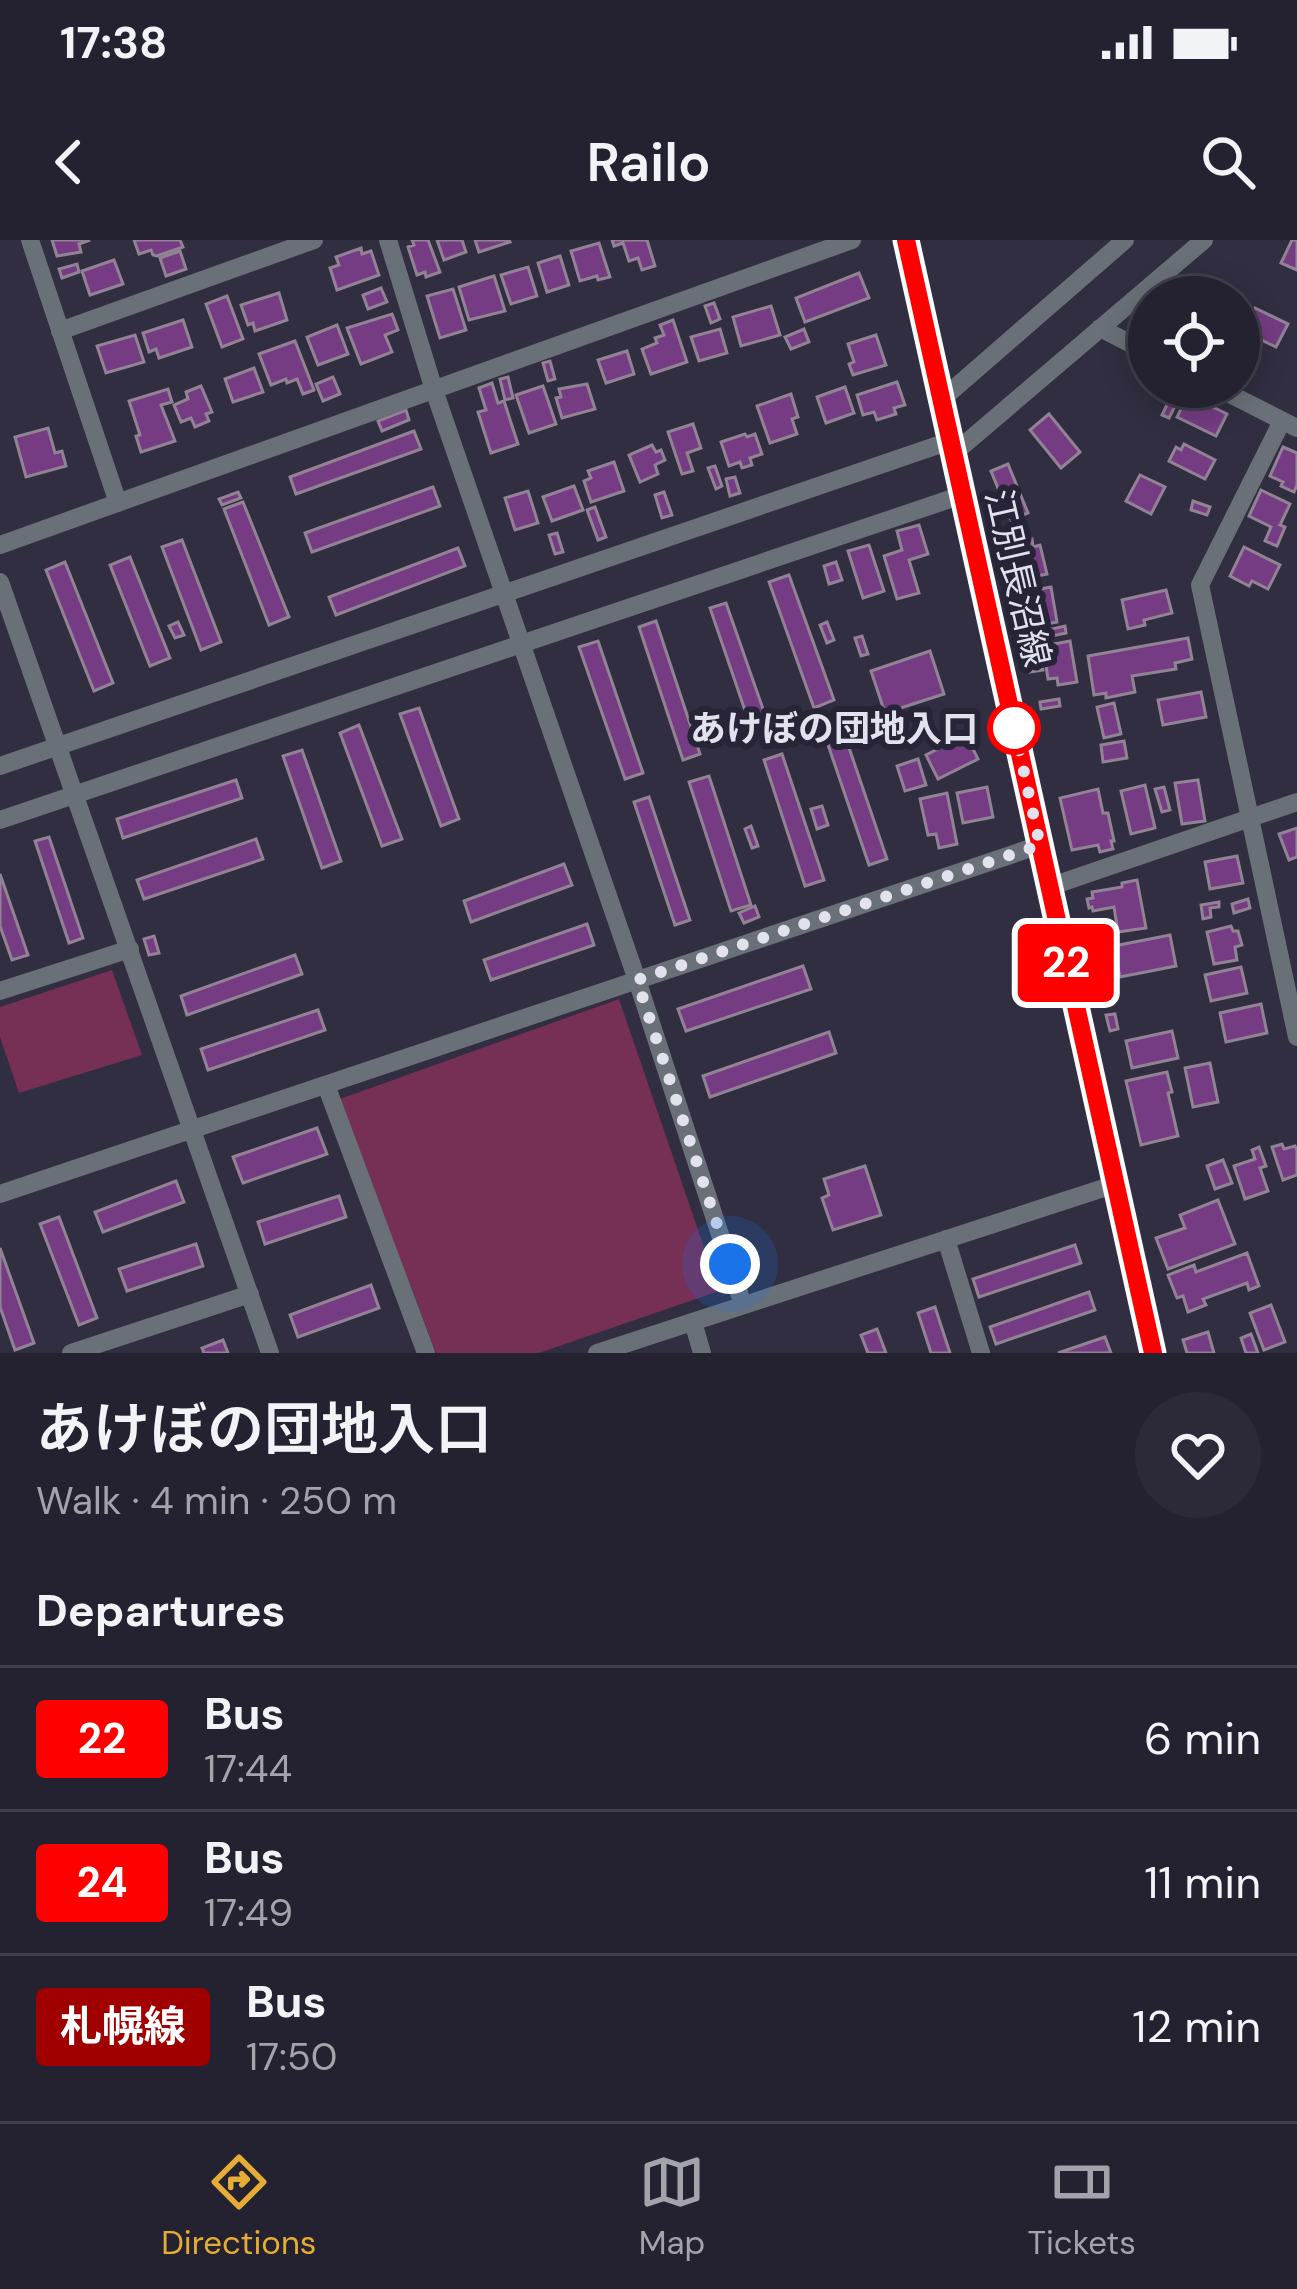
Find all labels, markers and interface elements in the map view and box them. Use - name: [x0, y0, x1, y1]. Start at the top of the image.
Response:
- text: 17:38: [60, 13, 168, 72]
- text: Railo: [586, 127, 711, 198]
- icon: back: [36, 129, 102, 195]
- icon: search: [1195, 129, 1261, 195]
- map controls: [1128, 276, 1260, 408]
- button: locate: [1128, 276, 1260, 408]
- street label: 江別長沼線: [975, 485, 1061, 671]
- marker: あけぼの団地入口: [989, 703, 1039, 753]
- place label: あけぼの団地入口: [690, 705, 978, 752]
- line badge: 22: [1012, 924, 1120, 1002]
- text: 22: [1042, 935, 1090, 990]
- your location: [700, 1234, 760, 1294]
- text: あけぼの団地入口: [36, 1392, 492, 1467]
- button: heart: [1135, 1392, 1261, 1518]
- text: Walk · 4 min · 250 m: [36, 1475, 397, 1526]
- text: Departures: [36, 1581, 285, 1640]
- text: Bus: [204, 1684, 284, 1743]
- text: 6 min: [1144, 1709, 1261, 1768]
- text: 22: [78, 1711, 126, 1766]
- text: 17:44: [204, 1743, 292, 1794]
- text: Bus: [204, 1828, 284, 1887]
- text: 11 min: [1144, 1853, 1261, 1912]
- text: 24: [76, 1855, 128, 1910]
- text: 17:49: [204, 1887, 293, 1938]
- text: Bus: [246, 1972, 326, 2031]
- text: 12 min: [1132, 1997, 1261, 2056]
- text: 札幌線: [60, 1999, 186, 2054]
- text: 17:50: [246, 2031, 337, 2082]
- tab: Directions: [161, 2149, 316, 2264]
- tab: Map: [639, 2149, 705, 2264]
- tab: Tickets: [1027, 2149, 1136, 2264]

